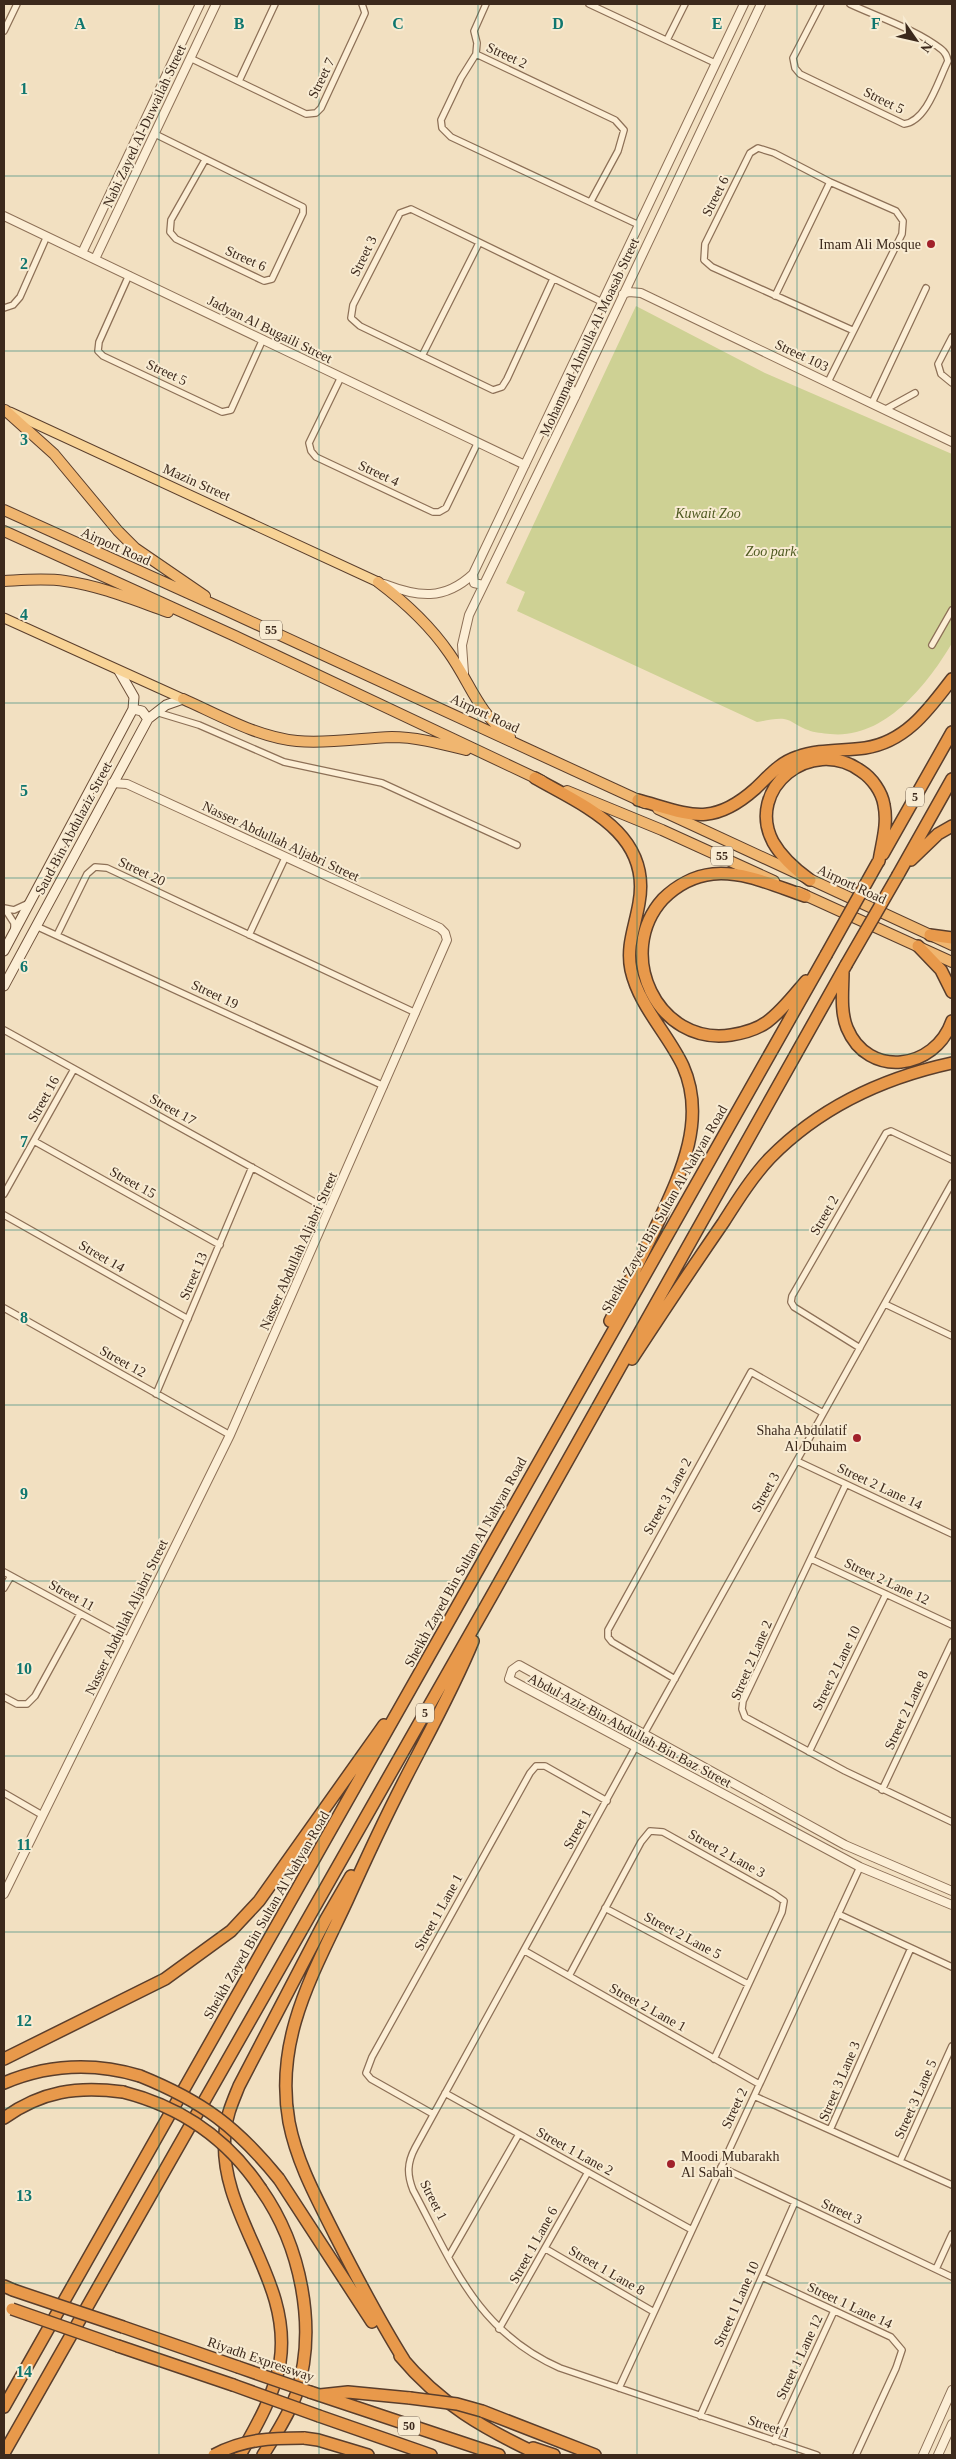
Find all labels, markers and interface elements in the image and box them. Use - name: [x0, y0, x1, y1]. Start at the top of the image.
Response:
- text: A: [74, 15, 86, 32]
- text: B: [234, 15, 245, 32]
- text: C: [392, 15, 404, 32]
- text: D: [552, 15, 564, 32]
- text: E: [712, 15, 722, 32]
- text: F: [871, 15, 881, 32]
- north arrow: [891, 15, 941, 65]
- text: N: [917, 39, 935, 55]
- street label: Street 2: [484, 40, 530, 71]
- street label: Nabi Zayed Al-Duwailah Street: [100, 42, 189, 210]
- street label: Street 7: [305, 56, 338, 101]
- text: 1: [20, 80, 28, 97]
- street label: Street 5: [861, 84, 906, 117]
- street label: Street 6: [699, 174, 732, 219]
- street label: Street 3: [347, 234, 380, 279]
- street label: Mohammad Almulla Al Moasab Street: [537, 236, 642, 439]
- place label: Imam Ali Mosque: [819, 237, 921, 252]
- marker: Imam Ali Mosque: [925, 238, 937, 250]
- street label: Street 6: [223, 243, 269, 274]
- text: 2: [20, 255, 28, 272]
- street label: Jadyan Al Bugaili Street: [205, 293, 334, 366]
- street label: Street 103: [773, 337, 831, 374]
- street label: Street 5: [144, 357, 190, 388]
- text: 3: [20, 431, 28, 448]
- street label: Street 4: [356, 458, 402, 489]
- street label: Mazin Street: [161, 461, 233, 504]
- park label: Kuwait Zoo: [674, 506, 741, 521]
- street label: Airport Road: [79, 525, 153, 568]
- park label: Zoo park: [746, 544, 797, 559]
- text: 4: [20, 606, 28, 623]
- road number: 55: [260, 620, 282, 640]
- street label: Airport Road: [448, 691, 522, 736]
- street label: Saud Bin Abdulaziz Street: [32, 759, 115, 897]
- text: 5: [20, 782, 28, 799]
- road number: 5: [906, 788, 924, 806]
- street label: Nasser Abdullah Aljabri Street: [200, 798, 362, 885]
- road number: 55: [711, 846, 733, 866]
- street label: Street 20: [116, 854, 168, 889]
- street label: Airport Road: [815, 862, 889, 907]
- text: 6: [20, 958, 28, 975]
- street label: Street 19: [189, 977, 241, 1012]
- street label: Street 16: [25, 1074, 62, 1125]
- street label: Street 17: [147, 1091, 198, 1128]
- street label: Sheikh Zayed Bin Sultan Al Nahyan Road: [599, 1103, 730, 1316]
- text: 7: [20, 1133, 28, 1150]
- street label: Street 15: [107, 1164, 158, 1201]
- street label: Nasser Abdullah Aljabri Street: [257, 1170, 340, 1333]
- street label: Street 2: [807, 1193, 842, 1238]
- street label: Street 14: [76, 1237, 127, 1275]
- street label: Street 13: [177, 1250, 210, 1302]
- text: 8: [20, 1309, 28, 1326]
- street label: Street 12: [97, 1343, 148, 1380]
- place label: Shaha Abdulatif Al Duhaim: [756, 1423, 847, 1454]
- marker: Shaha Abdulatif Al Duhaim: [851, 1432, 863, 1444]
- street label: Sheikh Zayed Bin Sultan Al Nahyan Road: [401, 1455, 529, 1670]
- street label: Street 3 Lane 2: [640, 1455, 695, 1537]
- street label: Street 2 Lane 14: [835, 1460, 925, 1513]
- street label: Street 3: [748, 1470, 782, 1515]
- text: 9: [20, 1485, 28, 1502]
- street label: Nasser Abdullah Aljabri Street: [82, 1537, 171, 1698]
- street label: Street 2 Lane 12: [842, 1555, 932, 1608]
- street label: Street 11: [46, 1577, 97, 1614]
- street label: Street 2 Lane 2: [728, 1618, 775, 1702]
- street label: Street 2 Lane 10: [810, 1624, 863, 1713]
- text: 10: [16, 1660, 32, 1677]
- street label: Street 2 Lane 8: [882, 1668, 931, 1752]
- street label: Abdul Aziz Bin Abdullah Bin Baz Street: [526, 1670, 734, 1791]
- road number: 5: [416, 1704, 434, 1722]
- street label: Street 1: [560, 1807, 594, 1852]
- street label: Sheikh Zayed Bin Sultan Al Nahyan Road: [201, 1809, 332, 2022]
- street label: Street 2 Lane 3: [686, 1826, 768, 1881]
- text: 11: [16, 1836, 32, 1853]
- street label: Street 1 Lane 1: [411, 1871, 466, 1953]
- street label: Street 2 Lane 5: [642, 1909, 724, 1962]
- street label: Street 2 Lane 1: [607, 1980, 689, 2035]
- text: 12: [16, 2012, 32, 2029]
- street label: Street 3 Lane 3: [816, 2039, 863, 2123]
- street label: Street 3 Lane 5: [891, 2057, 940, 2141]
- street label: Street 2: [719, 2085, 750, 2131]
- street label: Street 1 Lane 2: [534, 2124, 616, 2179]
- place label: Moodi Mubarakh Al Sabah: [681, 2149, 779, 2180]
- marker: Moodi Mubarakh Al Sabah: [665, 2158, 677, 2170]
- street label: Street 1: [417, 2178, 450, 2223]
- text: 13: [16, 2187, 32, 2204]
- street label: Street 3: [819, 2196, 865, 2227]
- street label: Street 1 Lane 6: [506, 2204, 561, 2286]
- street label: Street 1 Lane 8: [566, 2243, 647, 2298]
- street label: Street 1 Lane 10: [711, 2259, 762, 2349]
- street label: Street 1 Lane 14: [805, 2279, 895, 2332]
- street label: Street 1 Lane 12: [773, 2312, 826, 2402]
- street label: Riyadh Expressway: [206, 2334, 316, 2385]
- text: 14: [16, 2363, 32, 2380]
- street label: Street 1: [746, 2412, 792, 2441]
- road number: 50: [398, 2416, 420, 2436]

